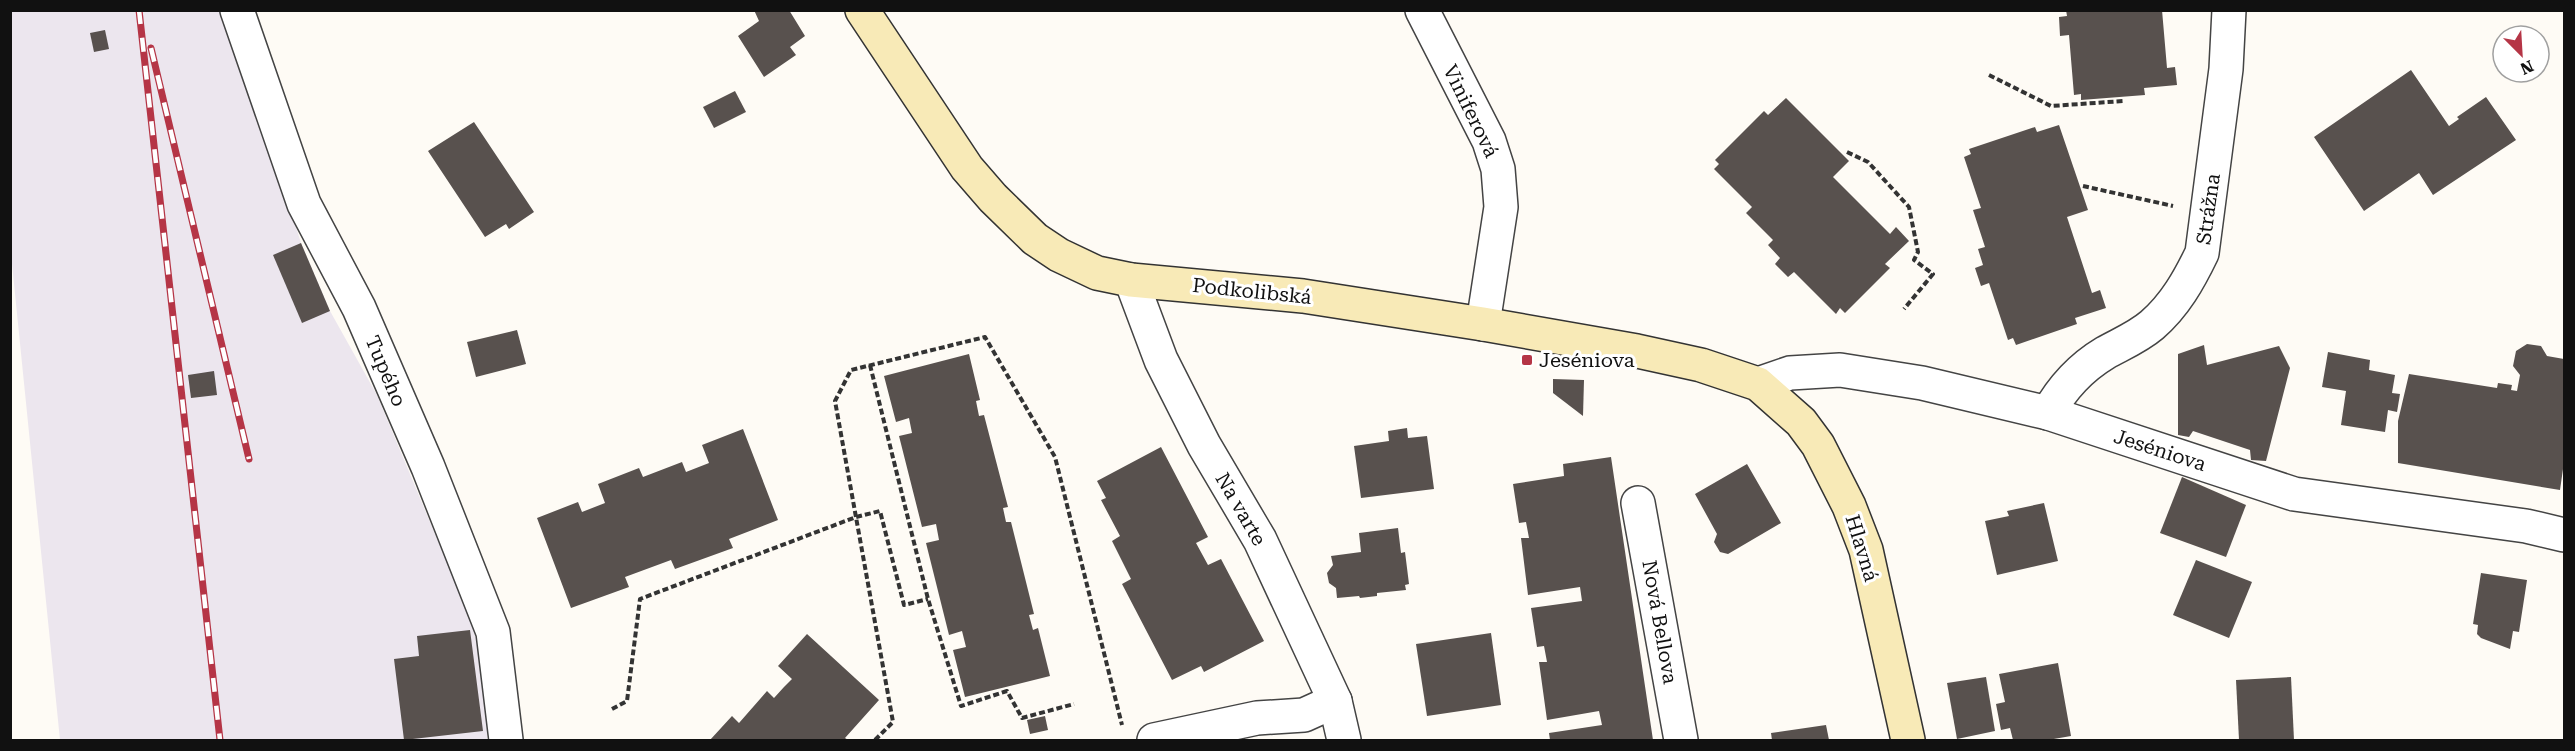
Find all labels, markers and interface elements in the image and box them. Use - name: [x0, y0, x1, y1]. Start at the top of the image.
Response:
- north arrow: [2491, 24, 2551, 84]
- text: N: [2517, 56, 2536, 78]
- street label: Viniferová: [1438, 61, 1504, 161]
- street label: Strážna: [2191, 172, 2225, 246]
- street label: Podkolibská: [1191, 273, 1313, 309]
- street label: Tupého: [360, 332, 412, 410]
- place label: Jeséniova: [1539, 348, 1635, 372]
- marker: Jeséniova: [1520, 353, 1534, 367]
- street label: Jeséniova: [2111, 424, 2209, 476]
- street label: Na varte: [1211, 468, 1271, 550]
- street label: Hlavná: [1841, 512, 1884, 584]
- street label: Nová Bellova: [1637, 558, 1683, 686]

